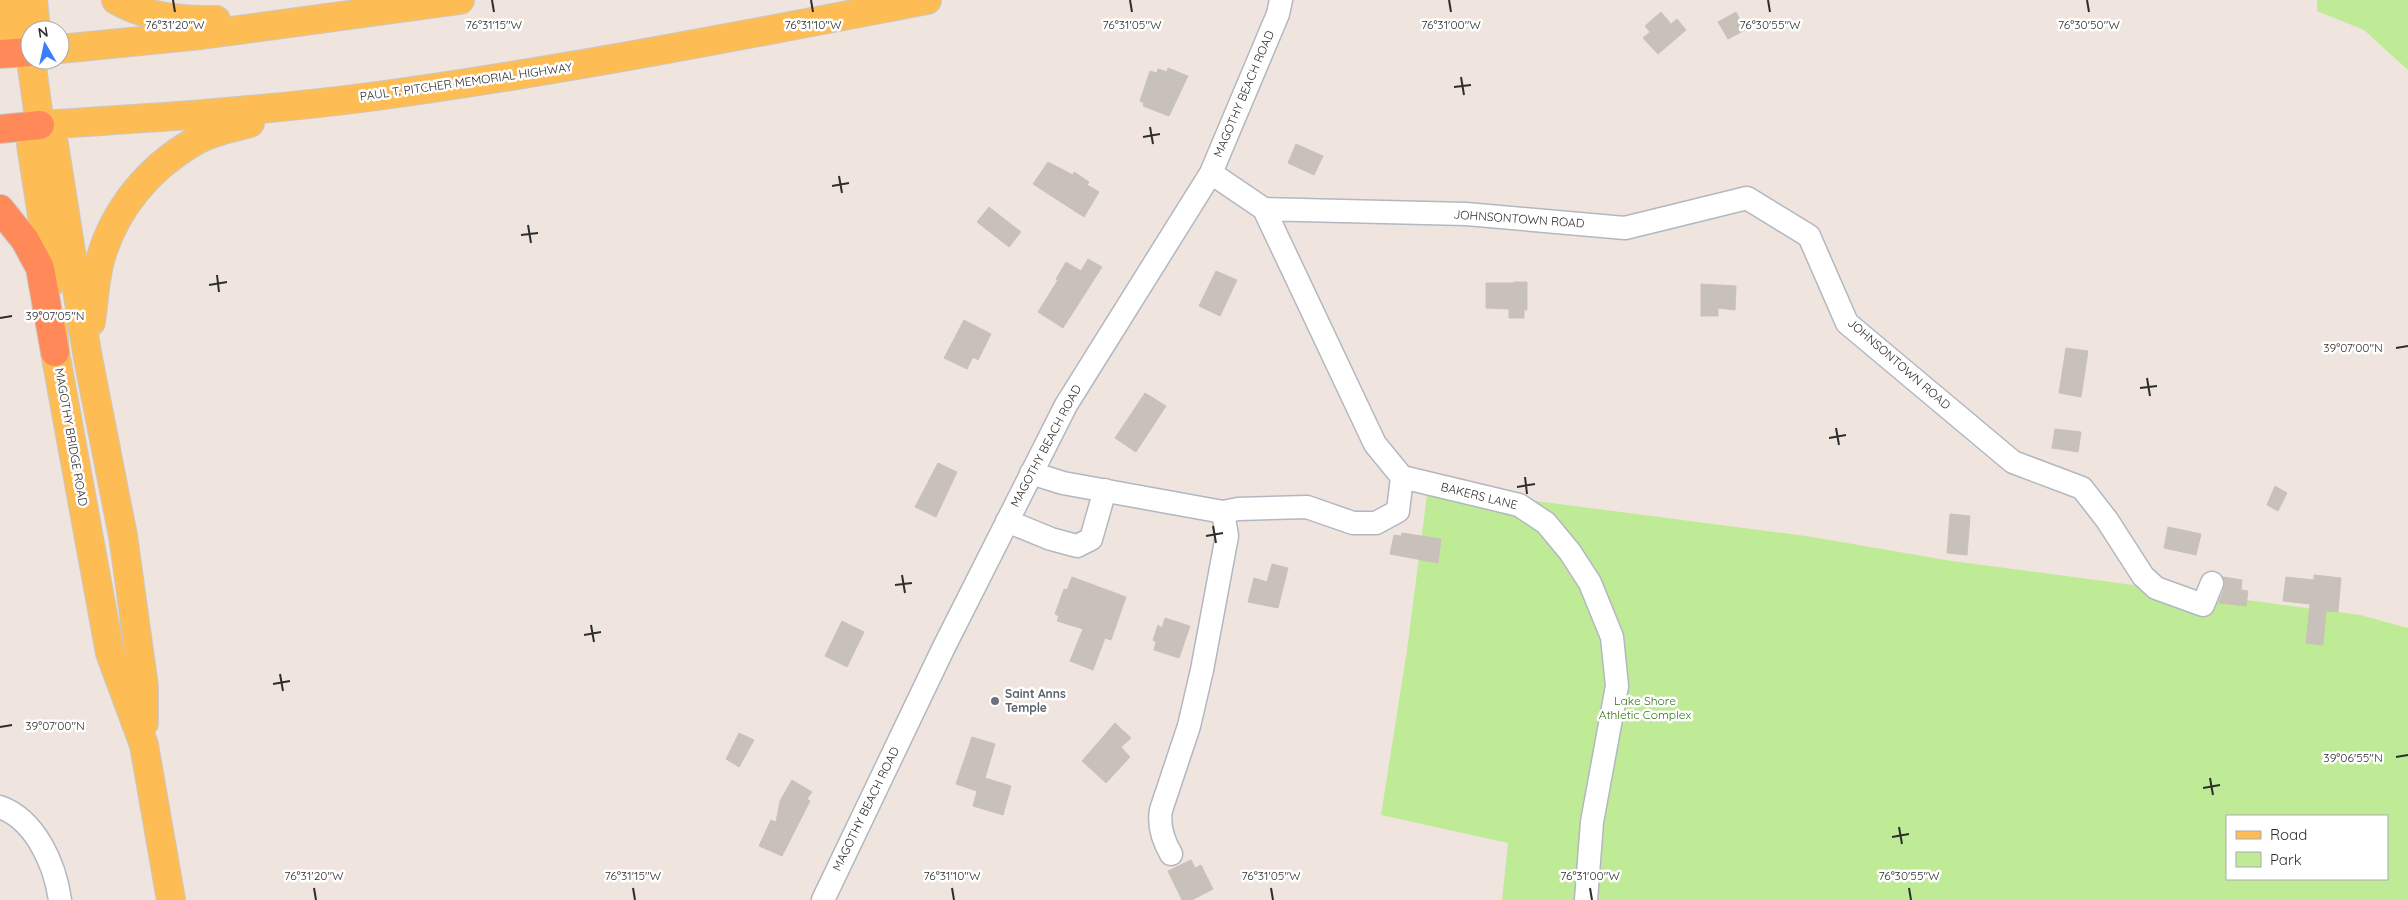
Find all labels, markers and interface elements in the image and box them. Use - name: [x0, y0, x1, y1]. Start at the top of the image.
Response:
- text: 76°31'20"W: [145, 17, 205, 32]
- text: 76°31'15"W: [466, 17, 523, 32]
- text: 76°31'10"W: [784, 17, 842, 32]
- text: 76°31'05"W: [1102, 17, 1162, 32]
- text: 76°31'00"W: [1421, 17, 1481, 32]
- text: 76°30'55"W: [1739, 17, 1801, 32]
- text: 76°30'50"W: [2058, 17, 2120, 32]
- north arrow: [20, 20, 70, 70]
- text: N: [36, 22, 49, 42]
- street label: MAGOTHY BEACH ROAD: [1210, 28, 1277, 159]
- street label: PAUL T. PITCHER MEMORIAL HIGHWAY: [359, 59, 573, 104]
- street label: JOHNSONTOWN ROAD: [1453, 206, 1585, 231]
- text: 39°07'05"N: [26, 308, 84, 323]
- street label: JOHNSONTOWN ROAD: [1845, 315, 1954, 413]
- text: 39°07'00"N: [2323, 340, 2383, 355]
- street label: MAGOTHY BRIDGE ROAD: [52, 367, 91, 508]
- street label: MAGOTHY BEACH ROAD: [1007, 382, 1084, 509]
- street label: BAKERS LANE: [1439, 479, 1519, 512]
- place label: Saint Anns Temple: [1005, 686, 1066, 715]
- park label: Lake Shore Athletic Complex: [1599, 693, 1691, 722]
- marker: Saint Anns Temple: [989, 695, 1001, 707]
- text: 39°07'00"N: [25, 718, 85, 733]
- street label: MAGOTHY BEACH ROAD: [829, 744, 902, 873]
- text: 39°06'55"N: [2323, 750, 2383, 765]
- legend: [2226, 815, 2388, 880]
- text: Road: [2270, 825, 2307, 844]
- text: Park: [2270, 850, 2302, 869]
- text: 76°31'20"W: [284, 868, 344, 883]
- text: 76°31'15"W: [605, 868, 662, 883]
- text: 76°31'10"W: [923, 868, 981, 883]
- text: 76°31'05"W: [1241, 868, 1301, 883]
- text: 76°31'00"W: [1560, 868, 1620, 883]
- text: 76°30'55"W: [1878, 868, 1940, 883]

